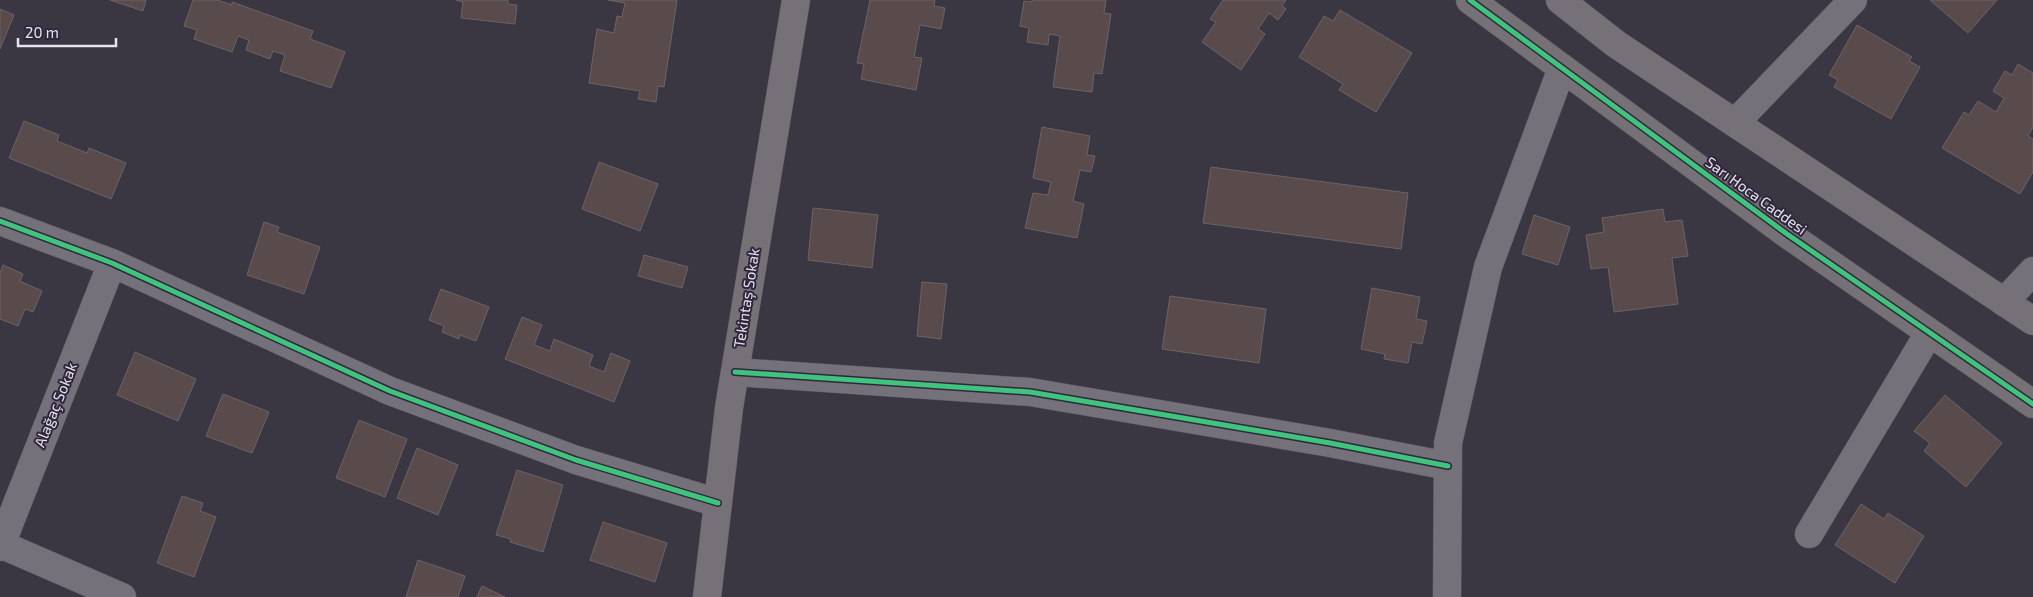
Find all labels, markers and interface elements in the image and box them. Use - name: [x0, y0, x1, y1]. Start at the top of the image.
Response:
- scale bar: [18, 15, 115, 47]
- text: 20 m: [25, 23, 59, 41]
- street label: Sarı Hoca Caddesi: [1703, 152, 1811, 238]
- street label: Tekintaş Sokak: [729, 246, 764, 349]
- street label: Alağaç Sokak: [30, 359, 81, 450]

